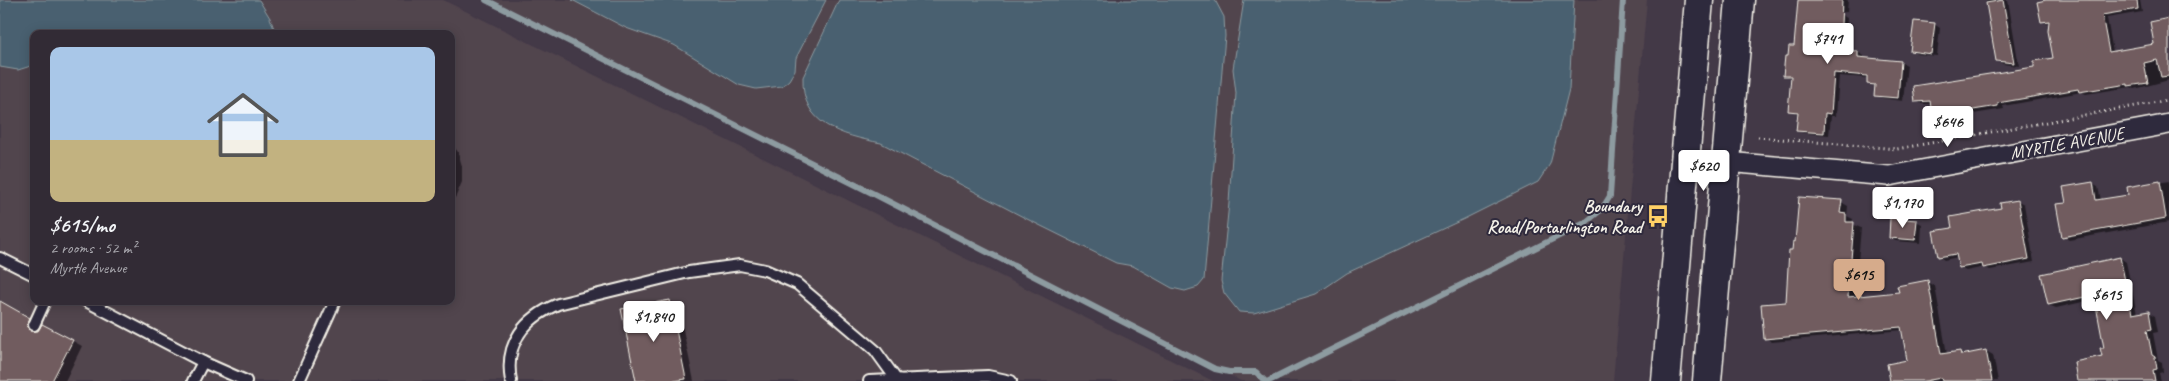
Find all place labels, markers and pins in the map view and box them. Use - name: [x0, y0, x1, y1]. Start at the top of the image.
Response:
- pin: $741: [1798, 22, 1858, 65]
- pin: $646: [1918, 106, 1978, 148]
- pin: $620: [1674, 150, 1734, 192]
- pin: $1,170: [1862, 186, 1944, 229]
- place label: Boundary Road/Portarlington Road: [1487, 195, 1645, 238]
- bus stop icon: Boundary Road/Portarlington Road: [1645, 203, 1671, 229]
- pin: $615: [1829, 258, 1889, 301]
- pin: $615: [2077, 278, 2137, 321]
- pin: $1,840: [613, 300, 695, 343]

